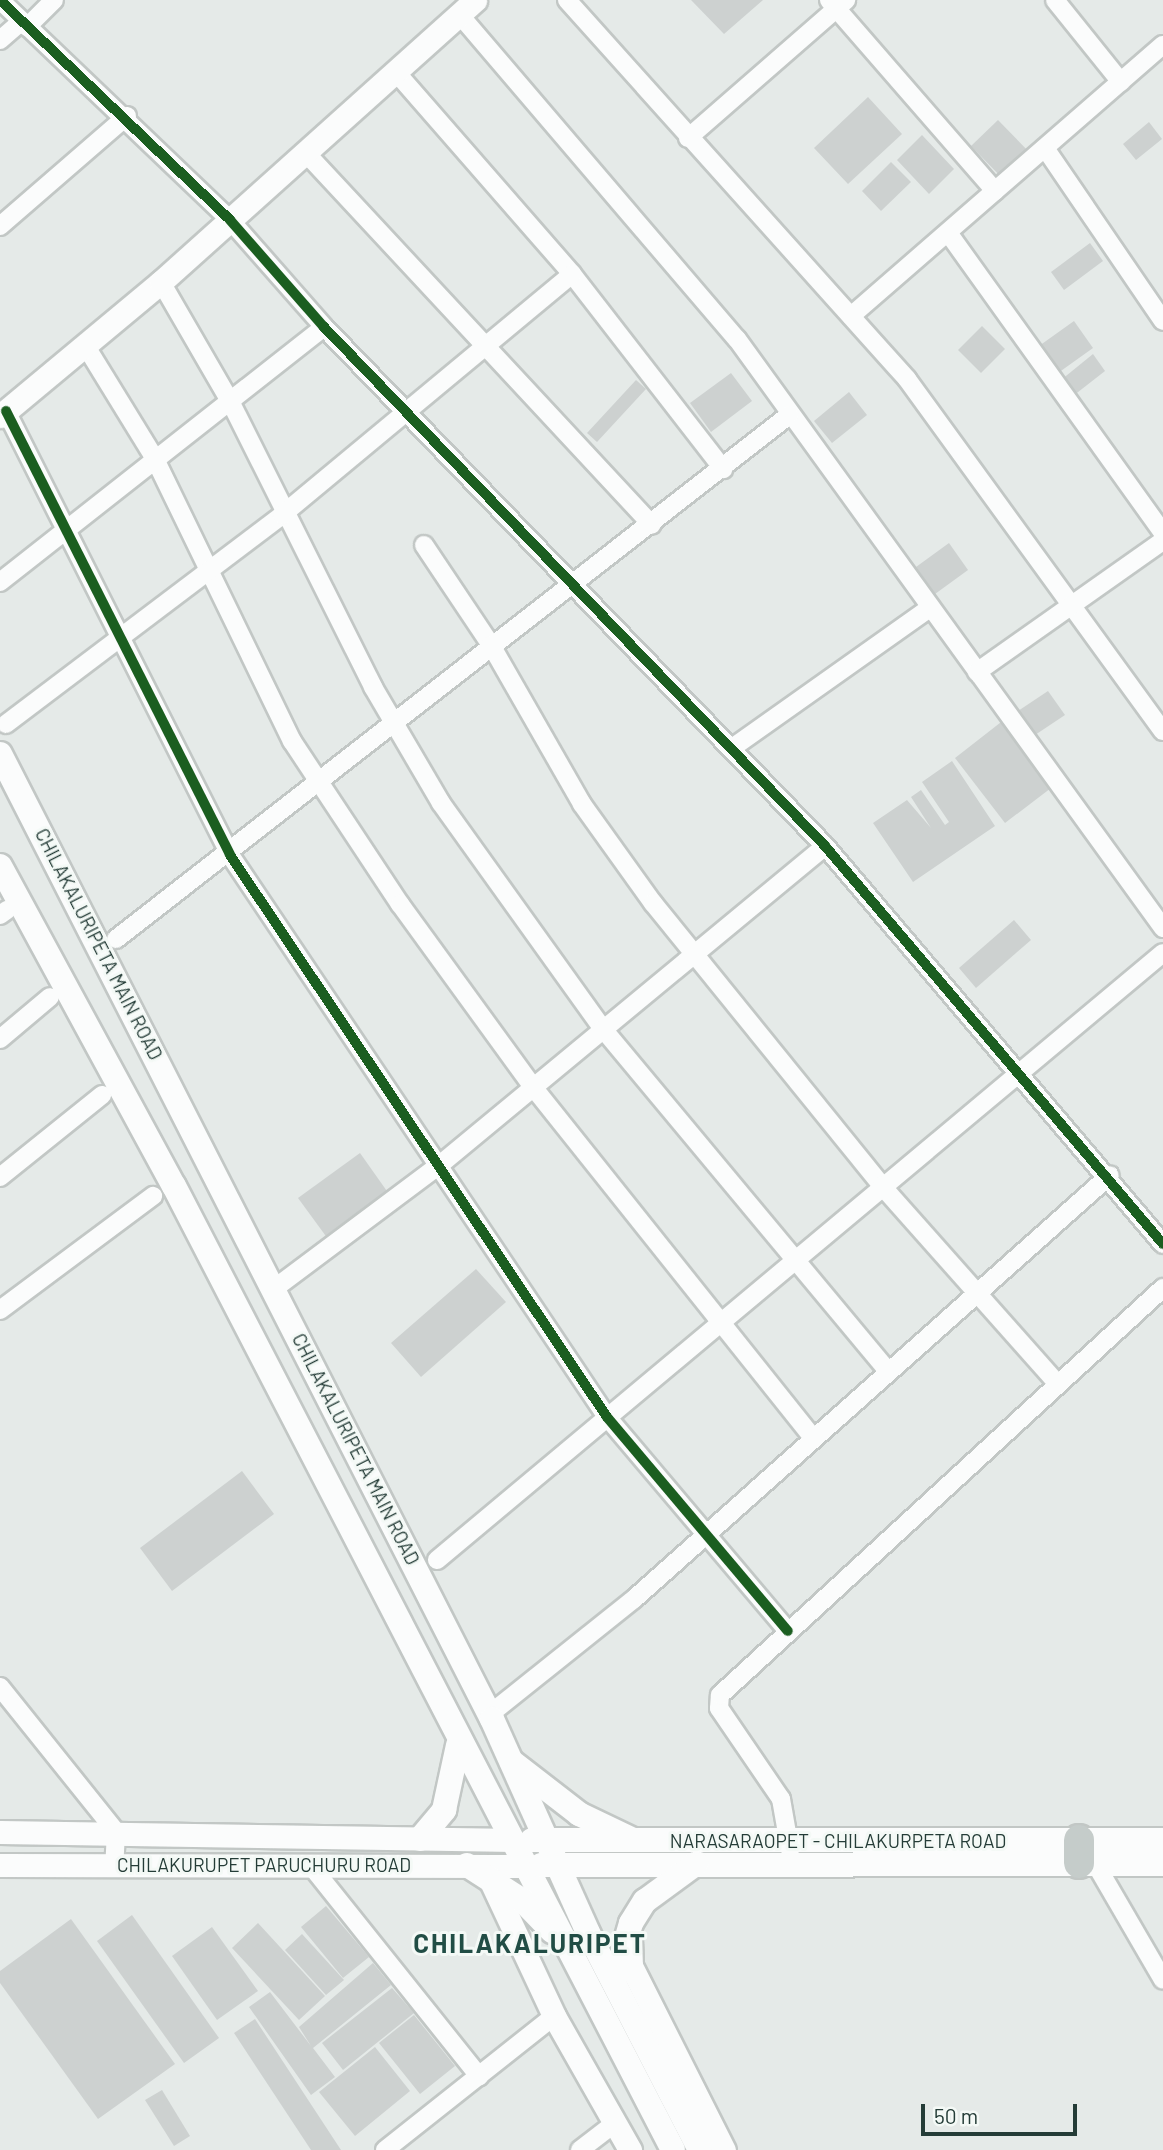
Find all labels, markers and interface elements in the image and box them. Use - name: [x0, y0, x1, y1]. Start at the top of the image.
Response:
- street label: CHILAKALURIPETA MAIN ROAD: [31, 825, 167, 1063]
- street label: CHILAKALURIPETA MAIN ROAD: [288, 1330, 424, 1568]
- street label: NARASARAOPET - CHILAKURPETA ROAD: [670, 1830, 1006, 1852]
- street label: CHILAKURUPET PARUCHURU ROAD: [117, 1854, 411, 1876]
- district label: CHILAKALURIPET: [415, 1927, 645, 1959]
- scale bar: [925, 2090, 1081, 2134]
- text: 50 m: [934, 2103, 978, 2128]

